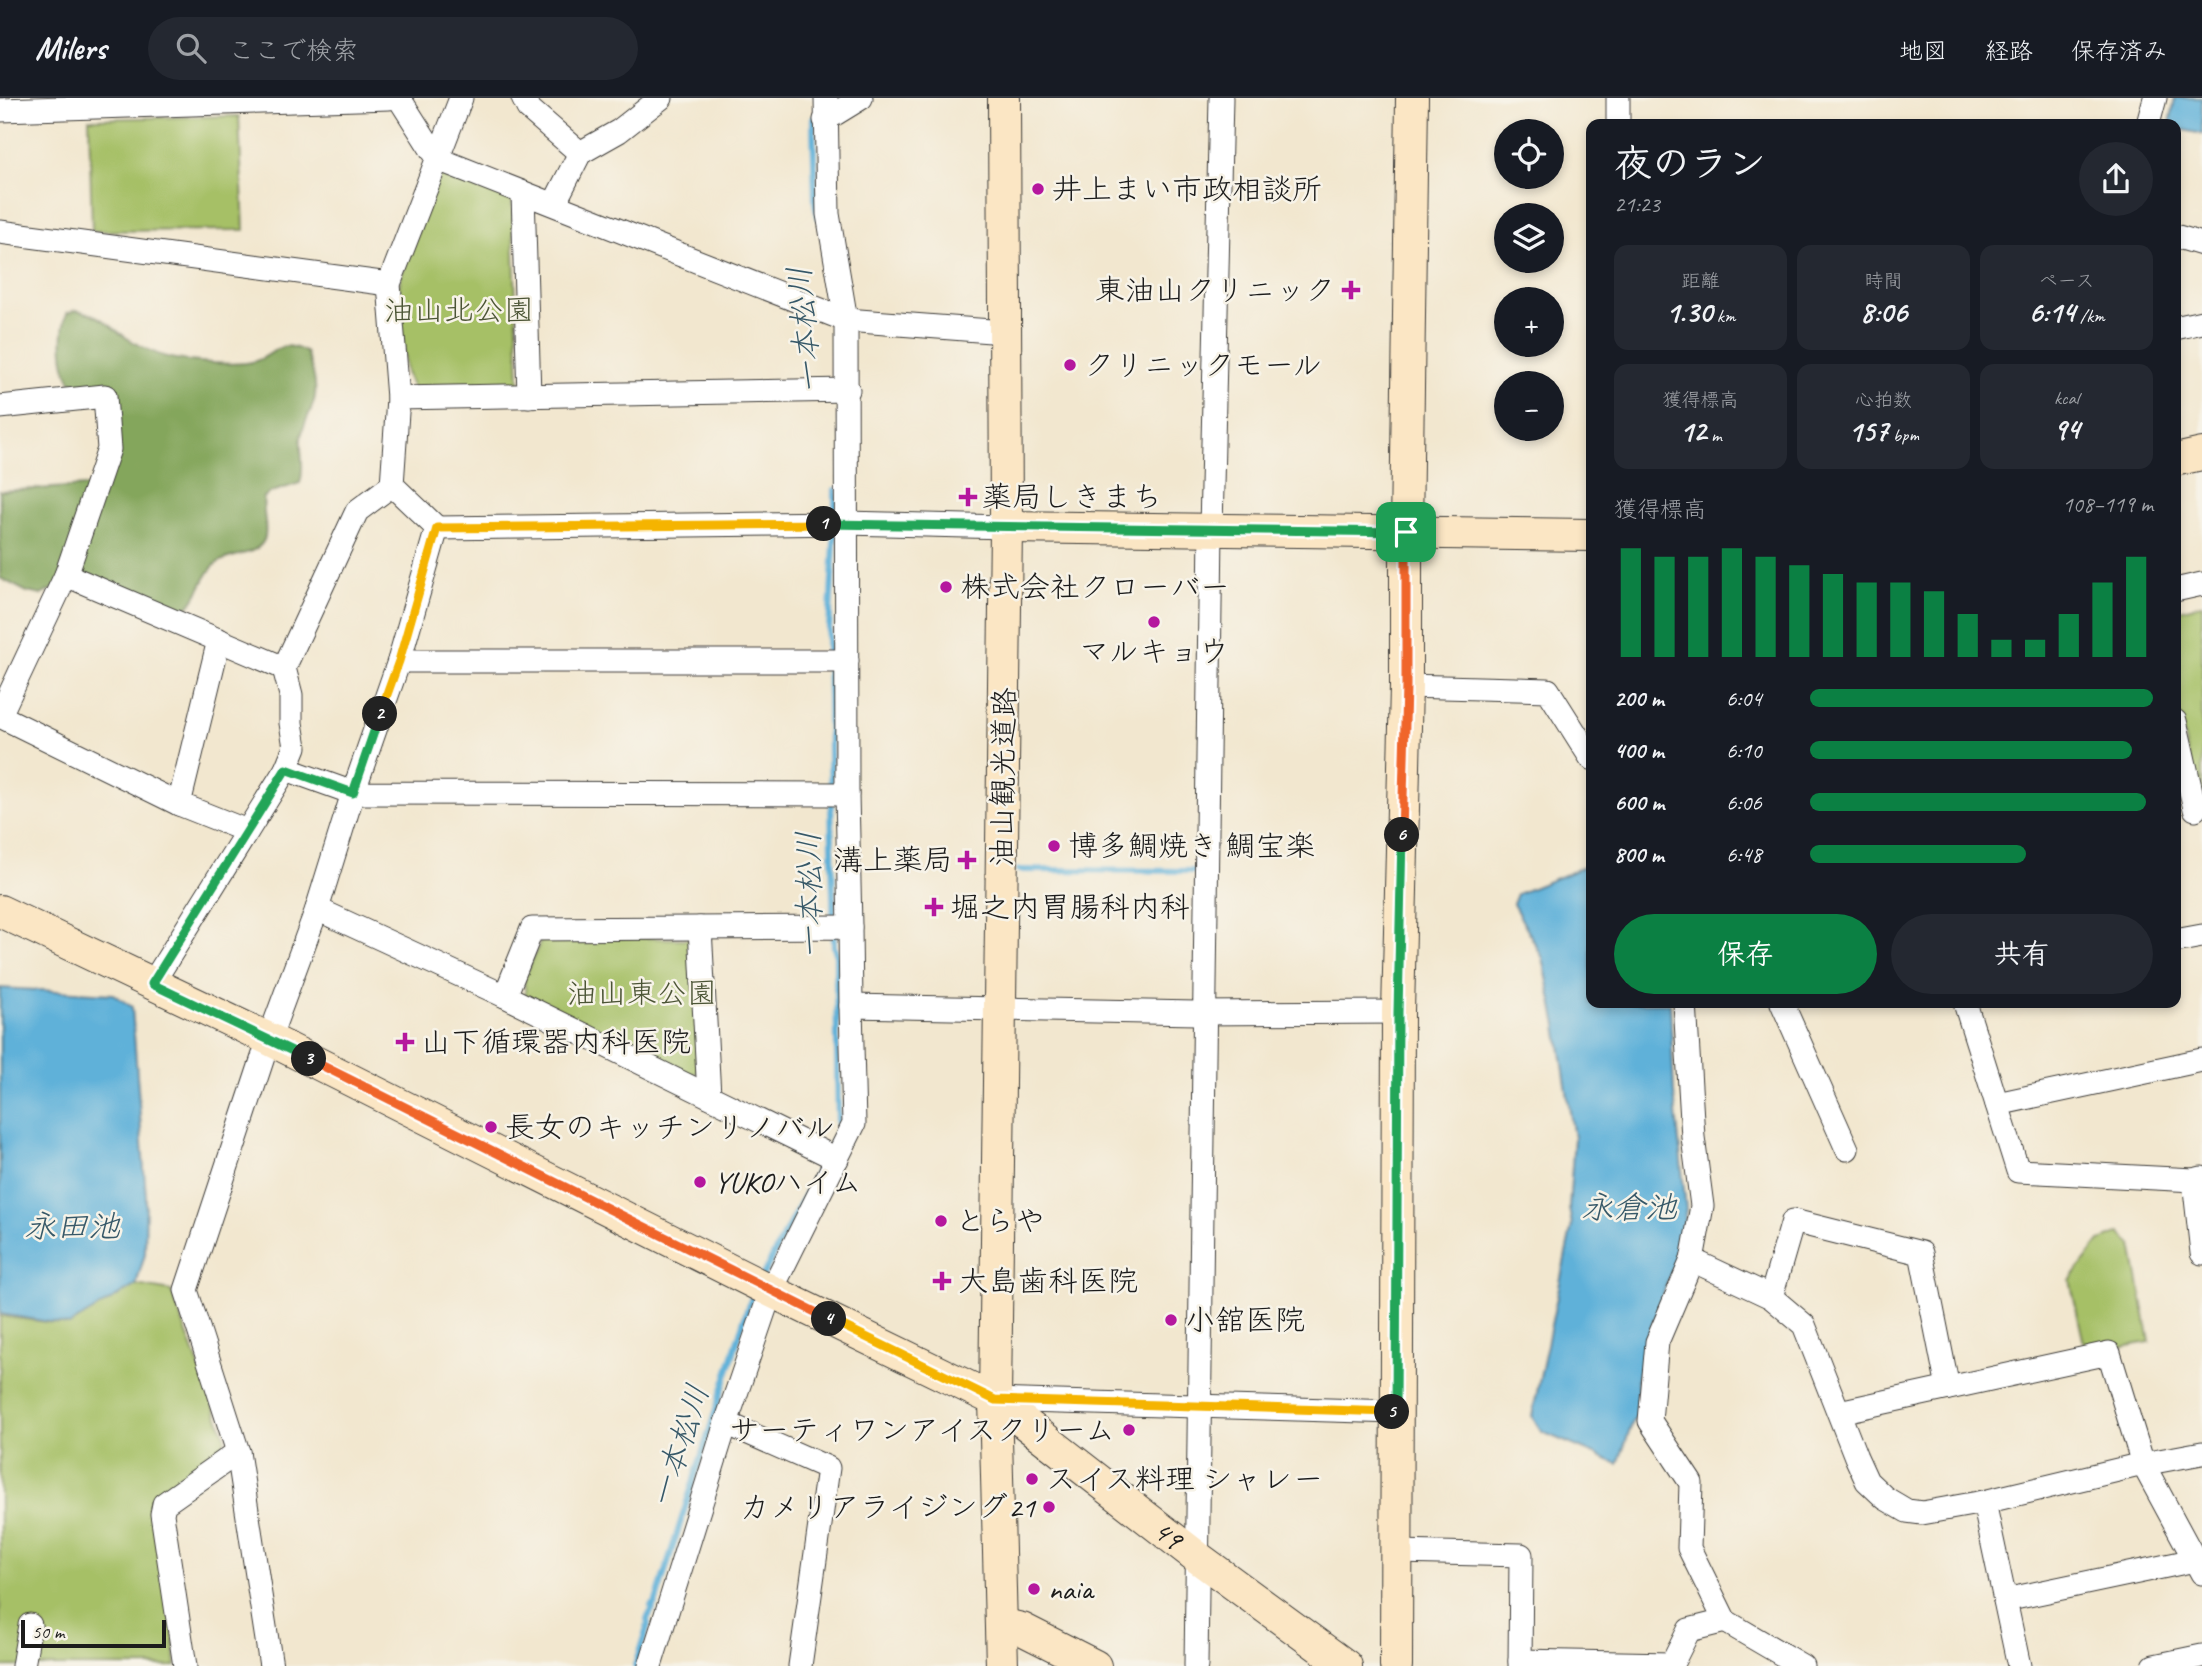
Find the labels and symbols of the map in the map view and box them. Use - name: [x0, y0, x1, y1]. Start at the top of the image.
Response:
- place label: 井上まい市政相談所: [1052, 170, 1322, 208]
- marker: 井上まい市政相談所: [1030, 181, 1046, 197]
- water label: 一本松川: [778, 264, 830, 396]
- place label: 東油山クリニック: [1095, 271, 1335, 309]
- marker: 東油山クリニック: [1341, 280, 1361, 300]
- park label: 油山北公園: [384, 291, 534, 329]
- place label: クリニックモール: [1084, 346, 1322, 384]
- marker: クリニックモール: [1062, 357, 1078, 373]
- place label: 薬局しきまち: [982, 478, 1162, 516]
- marker: 薬局しきまち: [960, 489, 976, 505]
- pin: [1376, 502, 1436, 562]
- pin: 1: [806, 506, 842, 542]
- place label: 株式会社クローバー: [960, 568, 1230, 606]
- marker: 株式会社クローバー: [938, 579, 954, 595]
- marker: マルキョウ: [1146, 614, 1162, 630]
- place label: マルキョウ: [1079, 632, 1229, 670]
- street label: 油山観光道路: [982, 687, 1024, 867]
- pin: 2: [362, 696, 398, 732]
- pin: 6: [1384, 818, 1420, 852]
- place label: 博多鯛焼き 鯛宝楽: [1068, 827, 1315, 865]
- water label: 一本松川: [788, 831, 831, 959]
- marker: 博多鯛焼き 鯛宝楽: [1046, 838, 1062, 854]
- place label: 溝上薬局: [833, 841, 953, 879]
- marker: 溝上薬局: [959, 852, 975, 868]
- place label: 堀之内胃腸科内科: [950, 888, 1190, 926]
- marker: 堀之内胃腸科内科: [924, 897, 944, 917]
- park label: 油山東公園: [567, 974, 717, 1012]
- place label: 山下循環器内科医院: [421, 1023, 691, 1061]
- marker: 山下循環器内科医院: [395, 1032, 415, 1052]
- pin: 3: [292, 1042, 326, 1076]
- place label: 長女のキッチンリノバル: [505, 1108, 835, 1146]
- marker: 長女のキッチンリノバル: [483, 1119, 499, 1135]
- place label: YUKOハイム: [714, 1163, 862, 1201]
- marker: YUKOハイム: [692, 1174, 708, 1190]
- water label: 永倉池: [1581, 1187, 1678, 1228]
- place label: とらや: [955, 1202, 1045, 1240]
- water label: 永田池: [24, 1206, 121, 1247]
- marker: とらや: [933, 1213, 949, 1229]
- place label: 大島歯科医院: [958, 1262, 1138, 1300]
- marker: 大島歯科医院: [932, 1271, 952, 1291]
- place label: 小舘医院: [1185, 1301, 1305, 1339]
- pin: 4: [812, 1302, 846, 1336]
- marker: 小舘医院: [1163, 1312, 1179, 1328]
- water label: 一本松川: [640, 1379, 719, 1513]
- pin: 5: [1374, 1394, 1410, 1430]
- place label: サーティワンアイスクリーム: [729, 1411, 1115, 1449]
- marker: サーティワンアイスクリーム: [1121, 1422, 1137, 1438]
- place label: スイス料理 シャレー: [1046, 1460, 1323, 1498]
- marker: スイス料理 シャレー: [1024, 1471, 1040, 1487]
- place label: カメリアライジング21: [740, 1488, 1036, 1526]
- marker: カメリアライジング21: [1041, 1499, 1057, 1515]
- street label: 49: [1146, 1511, 1192, 1559]
- place label: naia: [1048, 1570, 1095, 1608]
- marker: naia: [1026, 1581, 1042, 1597]
- scale bar: [21, 1617, 166, 1649]

